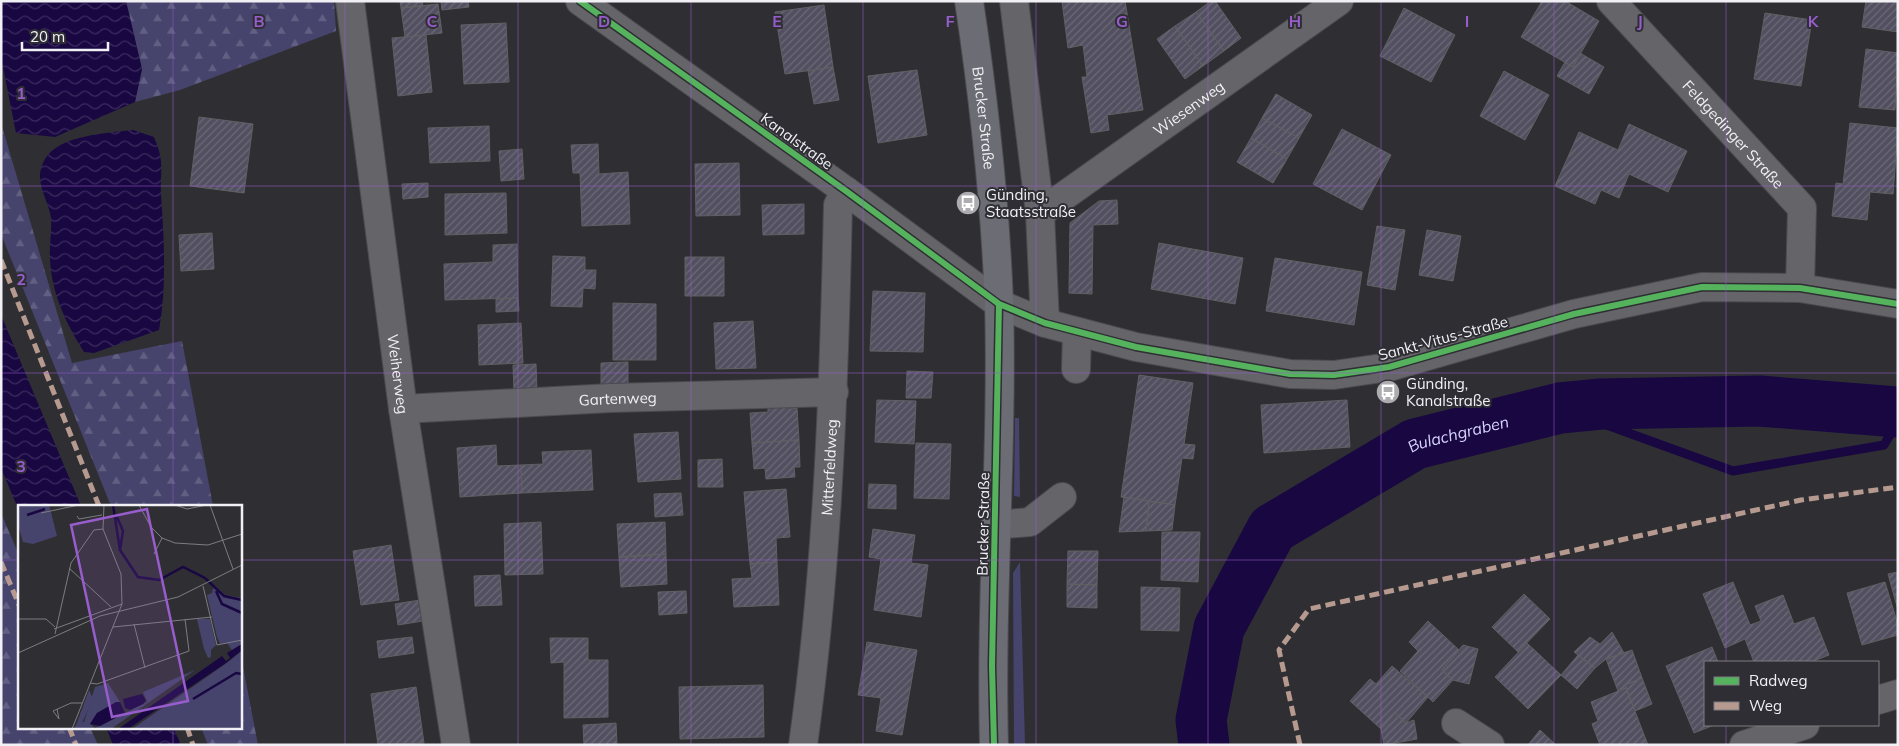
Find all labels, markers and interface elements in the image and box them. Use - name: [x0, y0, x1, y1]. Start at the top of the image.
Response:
- text: B: [253, 11, 265, 31]
- text: C: [427, 11, 438, 31]
- text: D: [598, 11, 610, 31]
- text: E: [772, 11, 782, 31]
- text: F: [945, 11, 955, 31]
- text: G: [1116, 11, 1128, 31]
- text: H: [1289, 11, 1301, 31]
- text: I: [1465, 11, 1469, 31]
- text: J: [1637, 11, 1643, 31]
- text: K: [1808, 11, 1820, 31]
- scale bar: [22, 20, 109, 52]
- text: 20 m: [30, 27, 65, 46]
- street label: Brucker Straße: [969, 65, 999, 170]
- street label: Wiesenweg: [1149, 76, 1228, 139]
- street label: Feldgedinger Straße: [1679, 76, 1788, 192]
- text: 1: [16, 83, 26, 103]
- street label: Kanalstraße: [757, 108, 837, 174]
- place label: Günding, Staatsstraße: [986, 185, 1076, 221]
- bus stop icon: Günding, Staatsstraße: [955, 190, 981, 216]
- text: 2: [16, 269, 26, 289]
- street label: Sankt-Vitus-Straße: [1376, 312, 1510, 364]
- street label: Weiherweg: [384, 333, 413, 415]
- place label: Günding, Kanalstraße: [1406, 374, 1491, 410]
- bus stop icon: Günding, Kanalstraße: [1375, 379, 1401, 405]
- street label: Gartenweg: [578, 387, 657, 409]
- water label: Bulachgraben: [1404, 411, 1511, 456]
- street label: Mitterfeldweg: [816, 419, 841, 516]
- text: 3: [16, 456, 26, 476]
- street label: Brucker Straße: [973, 472, 993, 576]
- inset map: [18, 505, 241, 728]
- legend: [1704, 661, 1879, 726]
- text: Radweg: [1749, 671, 1807, 690]
- text: Weg: [1749, 696, 1782, 715]

